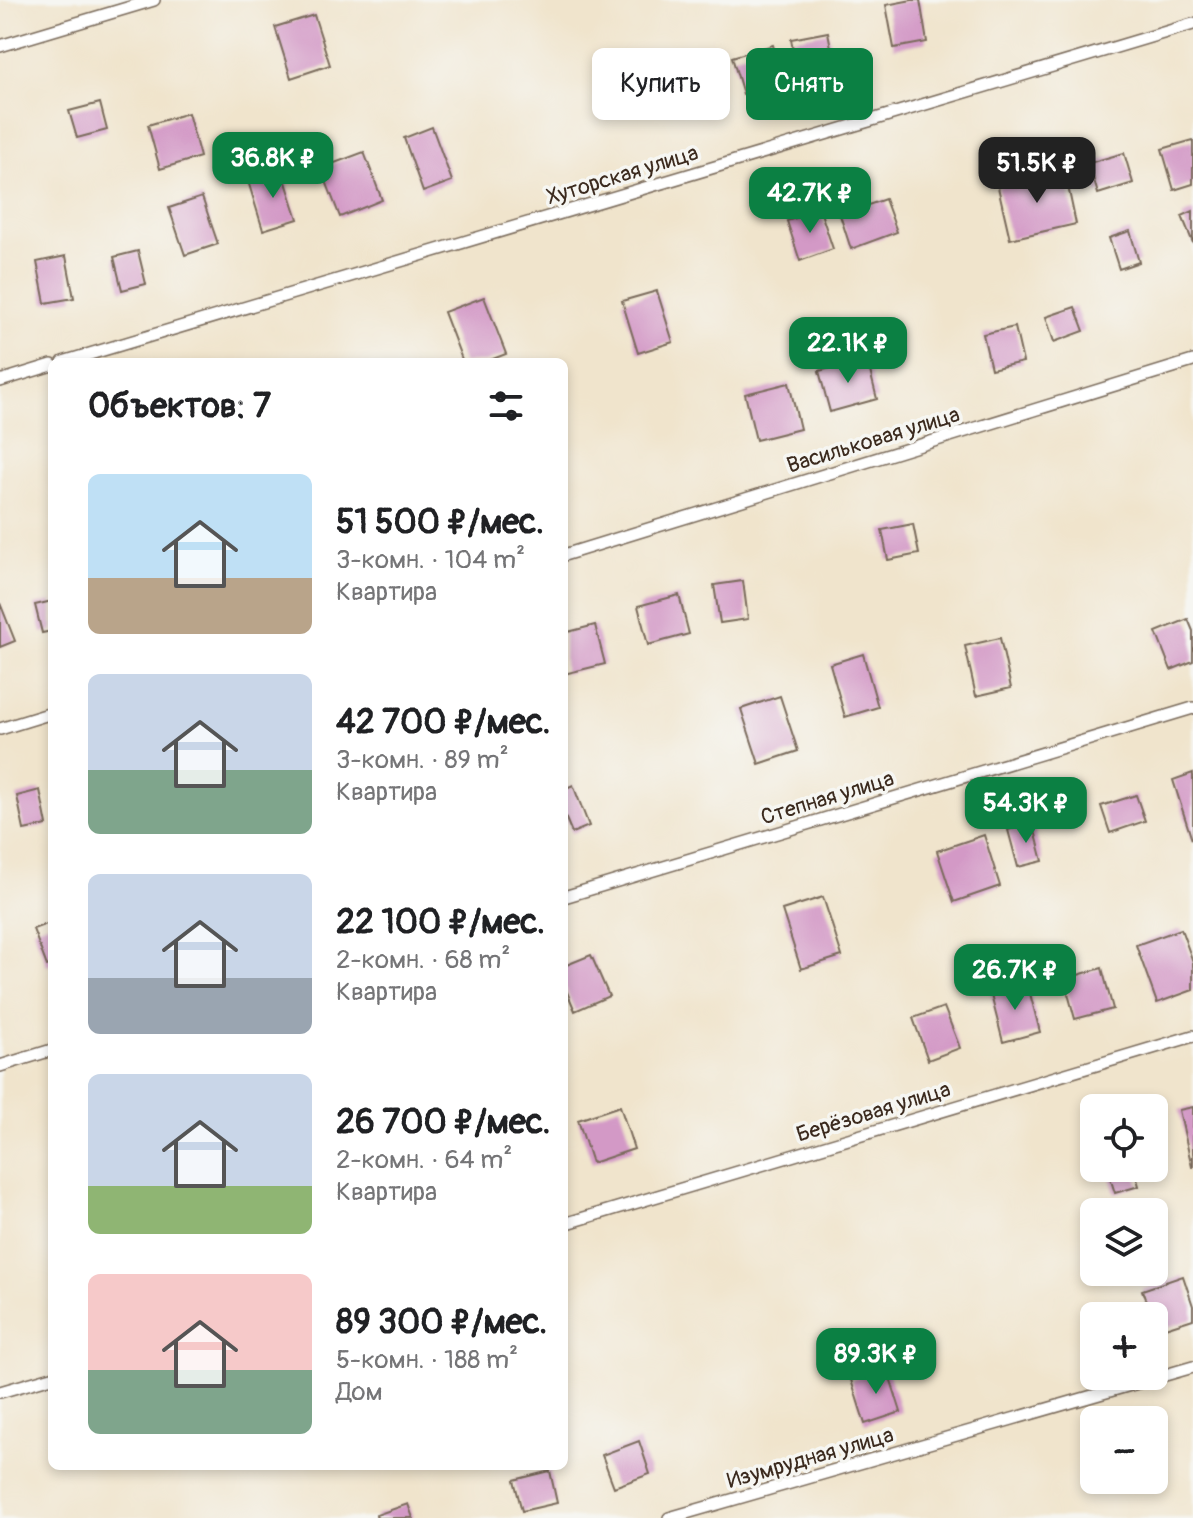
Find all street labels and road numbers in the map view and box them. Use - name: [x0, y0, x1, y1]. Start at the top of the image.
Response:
- street label: Хуторская улица: [543, 139, 702, 211]
- street label: Васильковая улица: [783, 400, 963, 480]
- street label: Степная улица: [757, 764, 897, 831]
- street label: Берёзовая улица: [793, 1075, 954, 1149]
- street label: Изумрудная улица: [724, 1421, 897, 1495]

